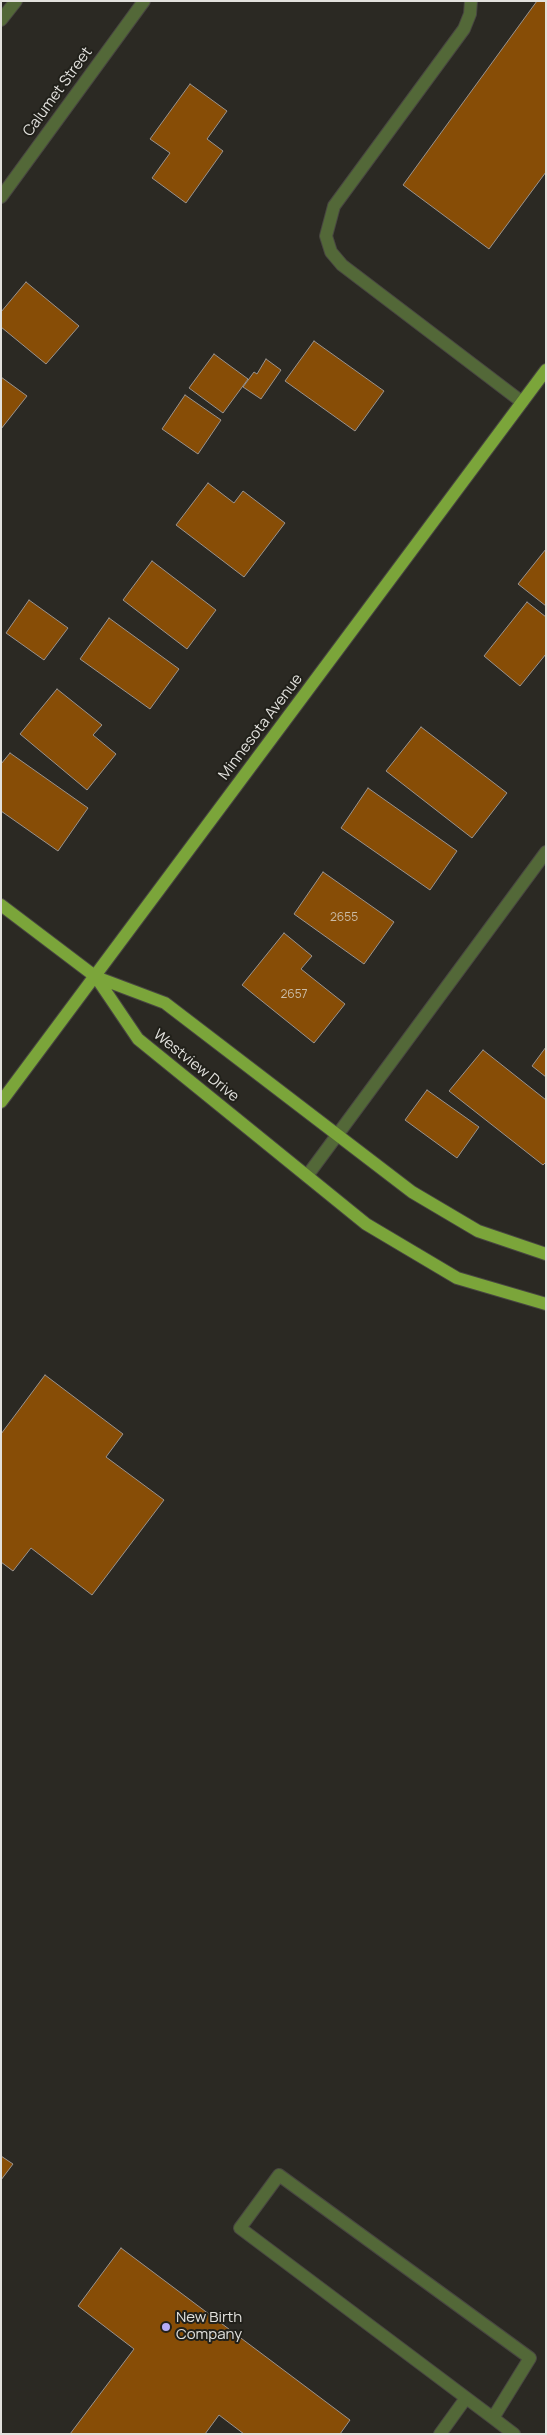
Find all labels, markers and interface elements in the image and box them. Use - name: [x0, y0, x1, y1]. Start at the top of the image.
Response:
- street label: Calumet Street: [20, 44, 96, 140]
- street label: Minnesota Avenue: [215, 670, 307, 784]
- house number: 2655: [330, 911, 358, 925]
- house number: 2657: [280, 988, 308, 1002]
- street label: Westview Drive: [150, 1026, 242, 1106]
- place label: New Birth Company: [176, 2309, 242, 2344]
- marker: New Birth Company: [160, 2321, 172, 2333]

